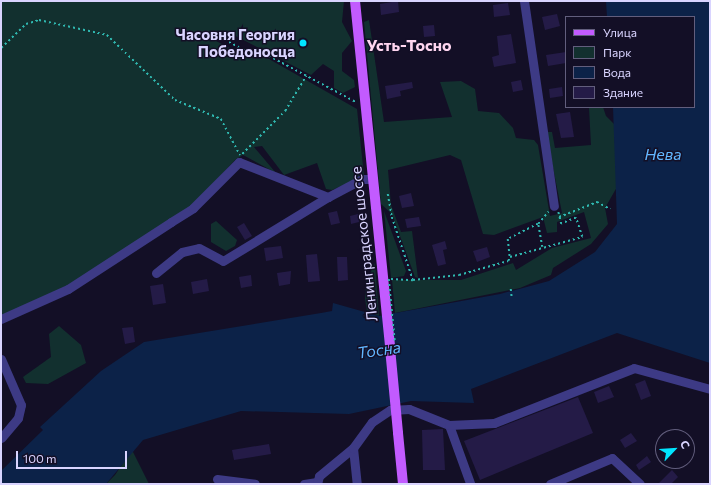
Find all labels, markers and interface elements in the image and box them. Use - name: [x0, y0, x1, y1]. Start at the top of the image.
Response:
- legend: [565, 16, 695, 108]
- place label: Часовня Георгия Победоносца: [176, 25, 295, 60]
- text: Улица: [603, 25, 637, 39]
- district label: Усть-Тосно: [366, 35, 452, 55]
- marker: Часовня Георгия Победоносца: [298, 38, 308, 48]
- text: Парк: [603, 45, 632, 59]
- text: Вода: [603, 65, 631, 79]
- text: Здание: [603, 85, 643, 99]
- water label: Нева: [644, 144, 682, 164]
- street label: Ленинградское шоссе: [347, 166, 381, 322]
- water label: Тосна: [356, 337, 402, 363]
- north arrow: [655, 429, 695, 469]
- text: С: [678, 438, 693, 450]
- scale bar: [18, 443, 129, 469]
- text: 100 m: [23, 451, 57, 465]

